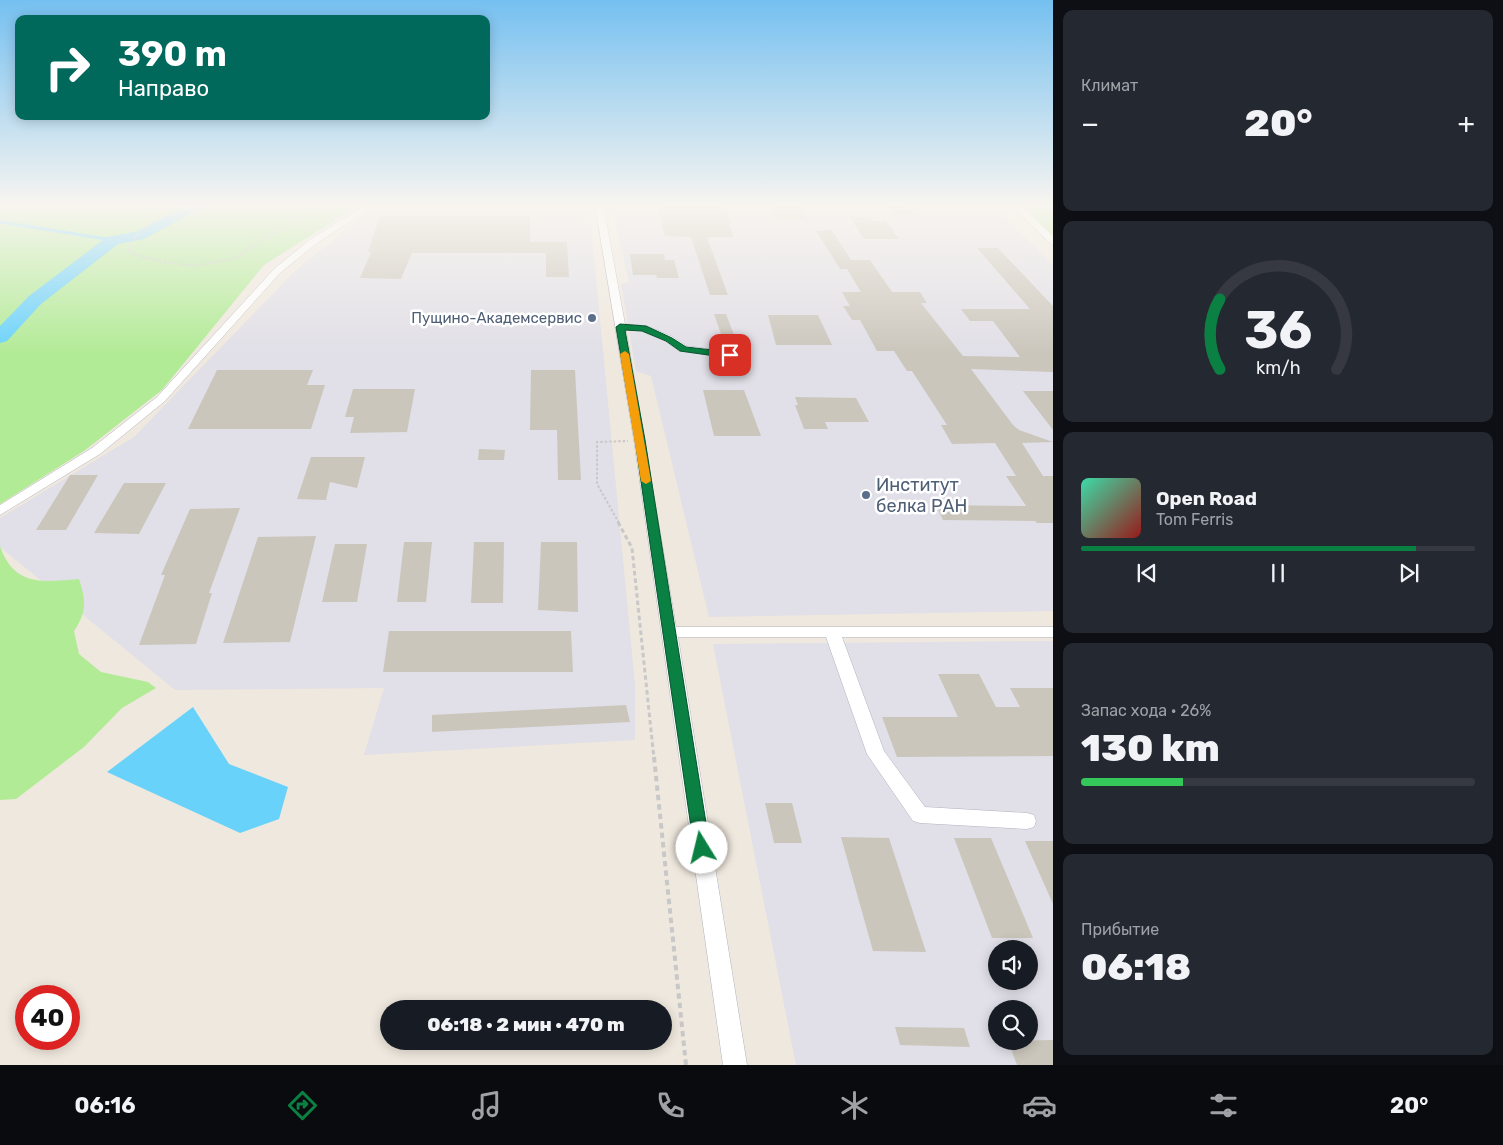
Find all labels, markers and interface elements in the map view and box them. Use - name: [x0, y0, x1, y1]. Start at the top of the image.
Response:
- text: 390 m: [118, 33, 227, 75]
- icon: right: [35, 35, 100, 100]
- text: Направо: [118, 75, 209, 102]
- text: Климат: [1081, 76, 1138, 95]
- text: 20°: [1244, 100, 1313, 146]
- text: −: [1081, 107, 1099, 140]
- text: +: [1458, 107, 1475, 140]
- text: 36: [1244, 299, 1312, 361]
- place label: Пущино-Академсервис: [411, 309, 582, 327]
- marker: Пущино-Академсервис: [586, 312, 598, 324]
- pin: [709, 334, 751, 376]
- icon: arrive: [716, 341, 744, 369]
- text: km/h: [1256, 357, 1300, 378]
- place label: Институт белка РАН: [876, 474, 967, 517]
- text: Open Road: [1156, 487, 1257, 510]
- marker: Институт белка РАН: [860, 489, 872, 501]
- text: Tom Ferris: [1156, 510, 1233, 529]
- icon: previous: [1133, 559, 1161, 587]
- icon: pause: [1264, 559, 1292, 587]
- icon: next: [1395, 559, 1423, 587]
- text: Запас хода · 26%: [1081, 701, 1211, 720]
- text: 130 km: [1081, 725, 1220, 771]
- position arrow: [675, 821, 727, 873]
- text: Прибытие: [1081, 920, 1159, 939]
- map controls: [988, 940, 1038, 1050]
- button: sound: [988, 940, 1038, 990]
- text: 06:18: [1081, 944, 1191, 990]
- speed limit sign: 40: [15, 985, 80, 1050]
- button: search: [988, 1000, 1038, 1050]
- text: 06:18 · 2 мин · 470 m: [427, 1013, 625, 1036]
- icon: directions: [285, 1088, 320, 1123]
- icon: music: [469, 1088, 504, 1123]
- icon: phone: [653, 1088, 688, 1123]
- icon: climate: [837, 1088, 872, 1123]
- icon: car: [1022, 1088, 1057, 1123]
- icon: filters: [1206, 1088, 1241, 1123]
- text: 06:16: [75, 1092, 136, 1119]
- text: 20°: [1390, 1092, 1428, 1119]

